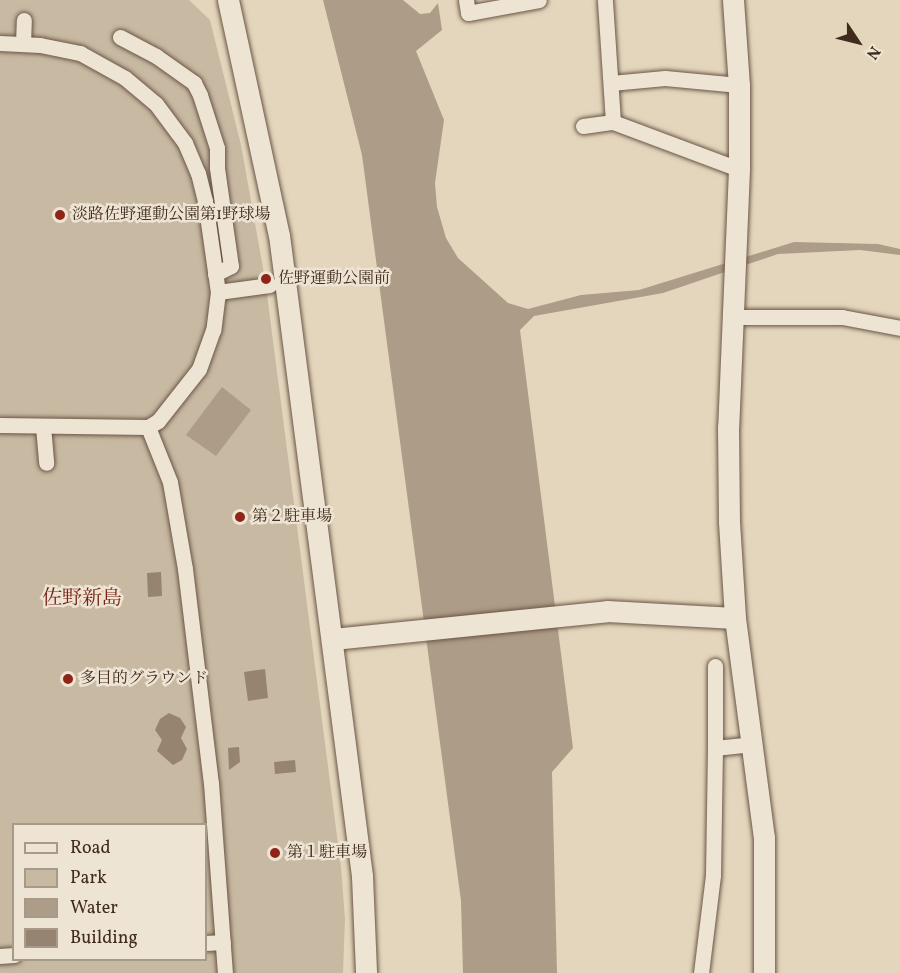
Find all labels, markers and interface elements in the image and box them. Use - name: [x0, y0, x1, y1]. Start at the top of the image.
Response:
- north arrow: [828, 12, 888, 72]
- text: N: [860, 41, 885, 63]
- place label: 淡路佐野運動公園第1野球場: [72, 205, 270, 225]
- marker: 淡路佐野運動公園第1野球場: [53, 208, 67, 222]
- place label: 佐野運動公園前: [278, 269, 390, 289]
- marker: 佐野運動公園前: [259, 272, 273, 286]
- place label: 第２駐車場: [252, 507, 332, 527]
- marker: 第２駐車場: [233, 510, 247, 524]
- district label: 佐野新島: [42, 587, 122, 611]
- place label: 多目的グラウンド: [80, 669, 208, 689]
- marker: 多目的グラウンド: [61, 672, 75, 686]
- legend: [12, 823, 207, 961]
- text: Road: [70, 836, 111, 861]
- place label: 第１駐車場: [287, 843, 367, 863]
- marker: 第１駐車場: [268, 846, 282, 860]
- text: Park: [70, 866, 107, 891]
- text: Water: [70, 896, 118, 921]
- text: Building: [70, 926, 138, 951]

